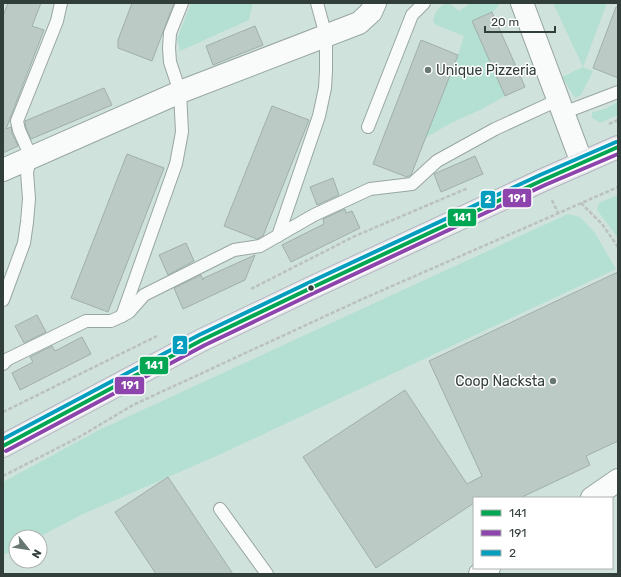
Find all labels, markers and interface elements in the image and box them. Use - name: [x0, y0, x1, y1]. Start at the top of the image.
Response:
- scale bar: [485, 8, 555, 34]
- text: 20 m: [491, 15, 519, 29]
- place label: Unique Pizzeria: [436, 62, 537, 79]
- marker: Unique Pizzeria: [423, 65, 433, 75]
- line badge: 191: [502, 188, 532, 208]
- line badge: 2: [480, 190, 496, 209]
- text: 191: [508, 192, 526, 205]
- text: 2: [484, 193, 492, 206]
- line badge: 141: [447, 208, 477, 227]
- text: 141: [453, 211, 471, 224]
- unlabelled marker: [306, 283, 316, 293]
- line badge: 2: [172, 335, 188, 355]
- text: 2: [176, 339, 184, 352]
- line badge: 141: [139, 356, 169, 375]
- text: 141: [145, 359, 163, 372]
- place label: Coop Nacksta: [455, 373, 545, 390]
- line badge: 191: [114, 376, 145, 395]
- marker: Coop Nacksta: [548, 376, 558, 386]
- text: 191: [121, 379, 139, 392]
- legend: [473, 497, 613, 569]
- text: 141: [509, 506, 526, 520]
- text: 191: [509, 526, 526, 540]
- north arrow: [8, 529, 48, 569]
- text: 2: [509, 546, 516, 560]
- text: N: [29, 547, 44, 560]

